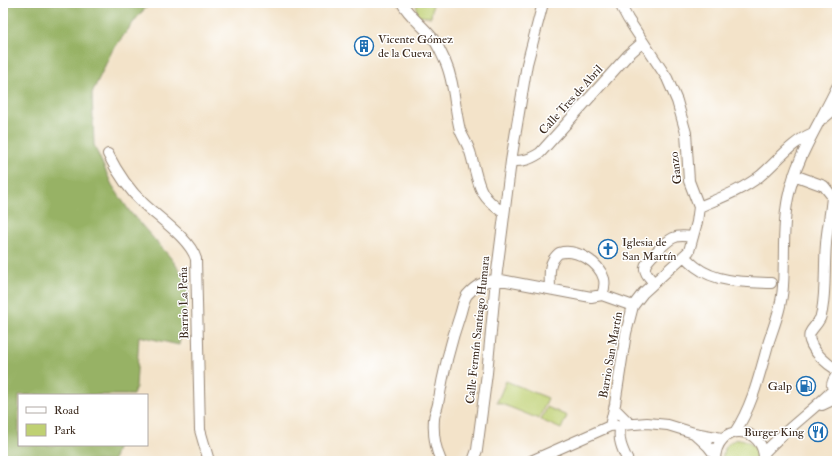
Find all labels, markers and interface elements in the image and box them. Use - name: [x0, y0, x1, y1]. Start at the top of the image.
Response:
- place label: Vicente Gómez de la Cueva: [378, 32, 453, 61]
- building icon: Vicente Gómez de la Cueva: [353, 35, 375, 57]
- street label: Calle Tres de Abril: [536, 62, 606, 138]
- street label: Ganzo: [667, 151, 685, 185]
- place label: Iglesia de San Martín: [622, 235, 677, 264]
- church icon: Iglesia de San Martín: [597, 238, 619, 260]
- street label: Calle Fermín Santiago Humara: [463, 254, 493, 405]
- street label: Barrio La Peña: [176, 266, 192, 339]
- street label: Barrio San Martín: [596, 311, 626, 399]
- fuel station icon: Galp: [795, 375, 817, 397]
- place label: Galp: [768, 379, 792, 394]
- legend: [18, 394, 148, 446]
- text: Road: [54, 403, 79, 418]
- restaurant icon: Burger King: [807, 421, 829, 443]
- text: Park: [54, 423, 76, 438]
- place label: Burger King: [744, 425, 805, 440]

